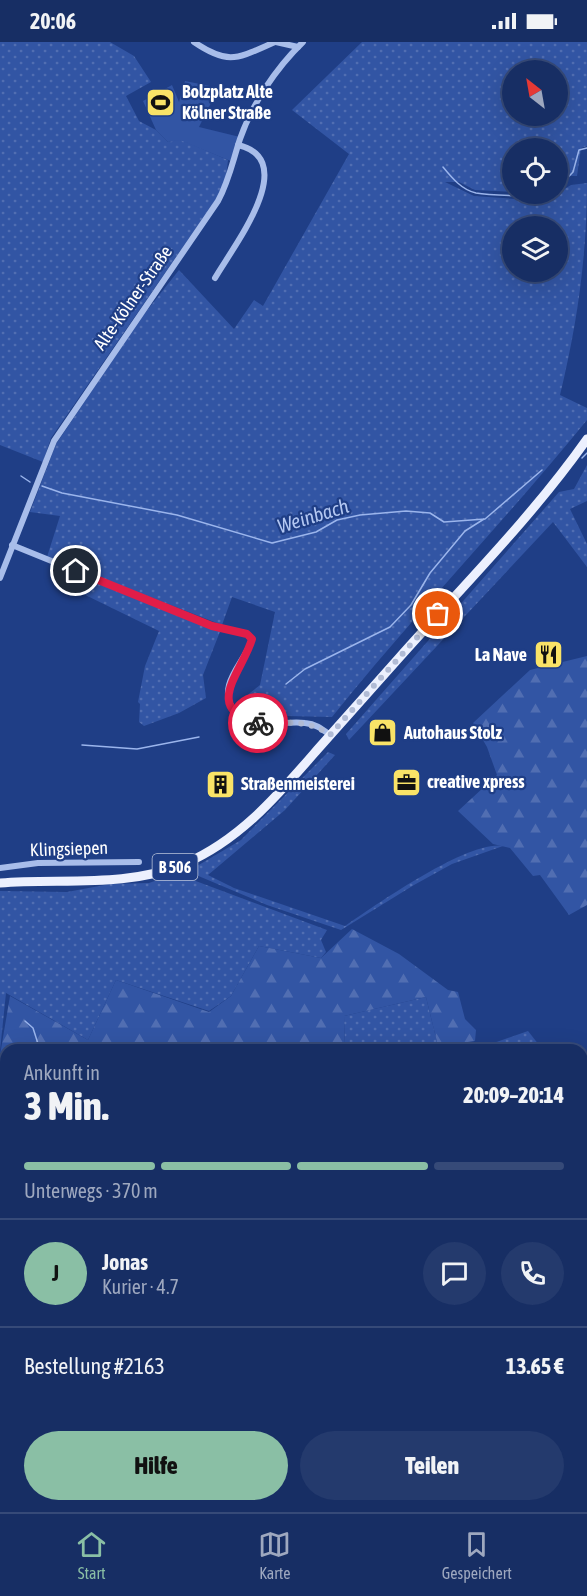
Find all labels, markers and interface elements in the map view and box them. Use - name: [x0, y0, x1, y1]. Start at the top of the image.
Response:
- text: 20:06: [30, 8, 76, 34]
- north arrow: [502, 60, 568, 126]
- map controls: [502, 60, 568, 282]
- place label: Bolzplatz Alte Kölner Straße: [182, 81, 273, 123]
- sports icon: Bolzplatz Alte Kölner Straße: [145, 86, 177, 118]
- button: locate: [502, 138, 568, 204]
- button: layers: [502, 216, 568, 282]
- street label: Alte-Kölner-Straße: [89, 242, 176, 354]
- water label: Weinbach: [275, 494, 351, 537]
- pin: [50, 545, 101, 596]
- icon: home: [59, 554, 92, 587]
- pin: [412, 588, 463, 639]
- icon: bag: [421, 597, 454, 630]
- restaurant icon: La Nave: [532, 639, 564, 671]
- place label: La Nave: [475, 644, 527, 665]
- courier: [228, 693, 288, 753]
- icon: bike: [242, 707, 275, 740]
- shop icon: Autohaus Stolz: [367, 717, 399, 749]
- place label: Autohaus Stolz: [403, 722, 502, 743]
- office icon: creative xpress: [390, 766, 422, 798]
- building icon: Straßenmeisterei: [204, 768, 236, 800]
- place label: creative xpress: [427, 771, 525, 792]
- place label: Straßenmeisterei: [241, 773, 355, 794]
- street label: Klingsiepen: [29, 837, 108, 860]
- road number: B 506: [152, 854, 198, 880]
- text: Ankunft in: [24, 1061, 100, 1084]
- text: 20:09–20:14: [463, 1082, 564, 1108]
- text: 3 Min.: [24, 1084, 109, 1128]
- text: Unterwegs · 370 m: [24, 1179, 158, 1202]
- button: chat: [423, 1242, 486, 1305]
- button: phone: [501, 1242, 564, 1305]
- text: Jonas: [102, 1249, 148, 1275]
- text: J: [52, 1260, 59, 1286]
- text: Kurier · 4.7: [102, 1275, 179, 1298]
- text: Bestellung #2163: [24, 1353, 165, 1379]
- text: 13.65 €: [506, 1353, 564, 1379]
- button: Hilfe: [24, 1431, 288, 1500]
- button: Teilen: [300, 1431, 564, 1500]
- tab: Start: [75, 1528, 108, 1582]
- tab: Karte: [258, 1528, 291, 1582]
- tab: Gespeichert: [442, 1528, 512, 1582]

